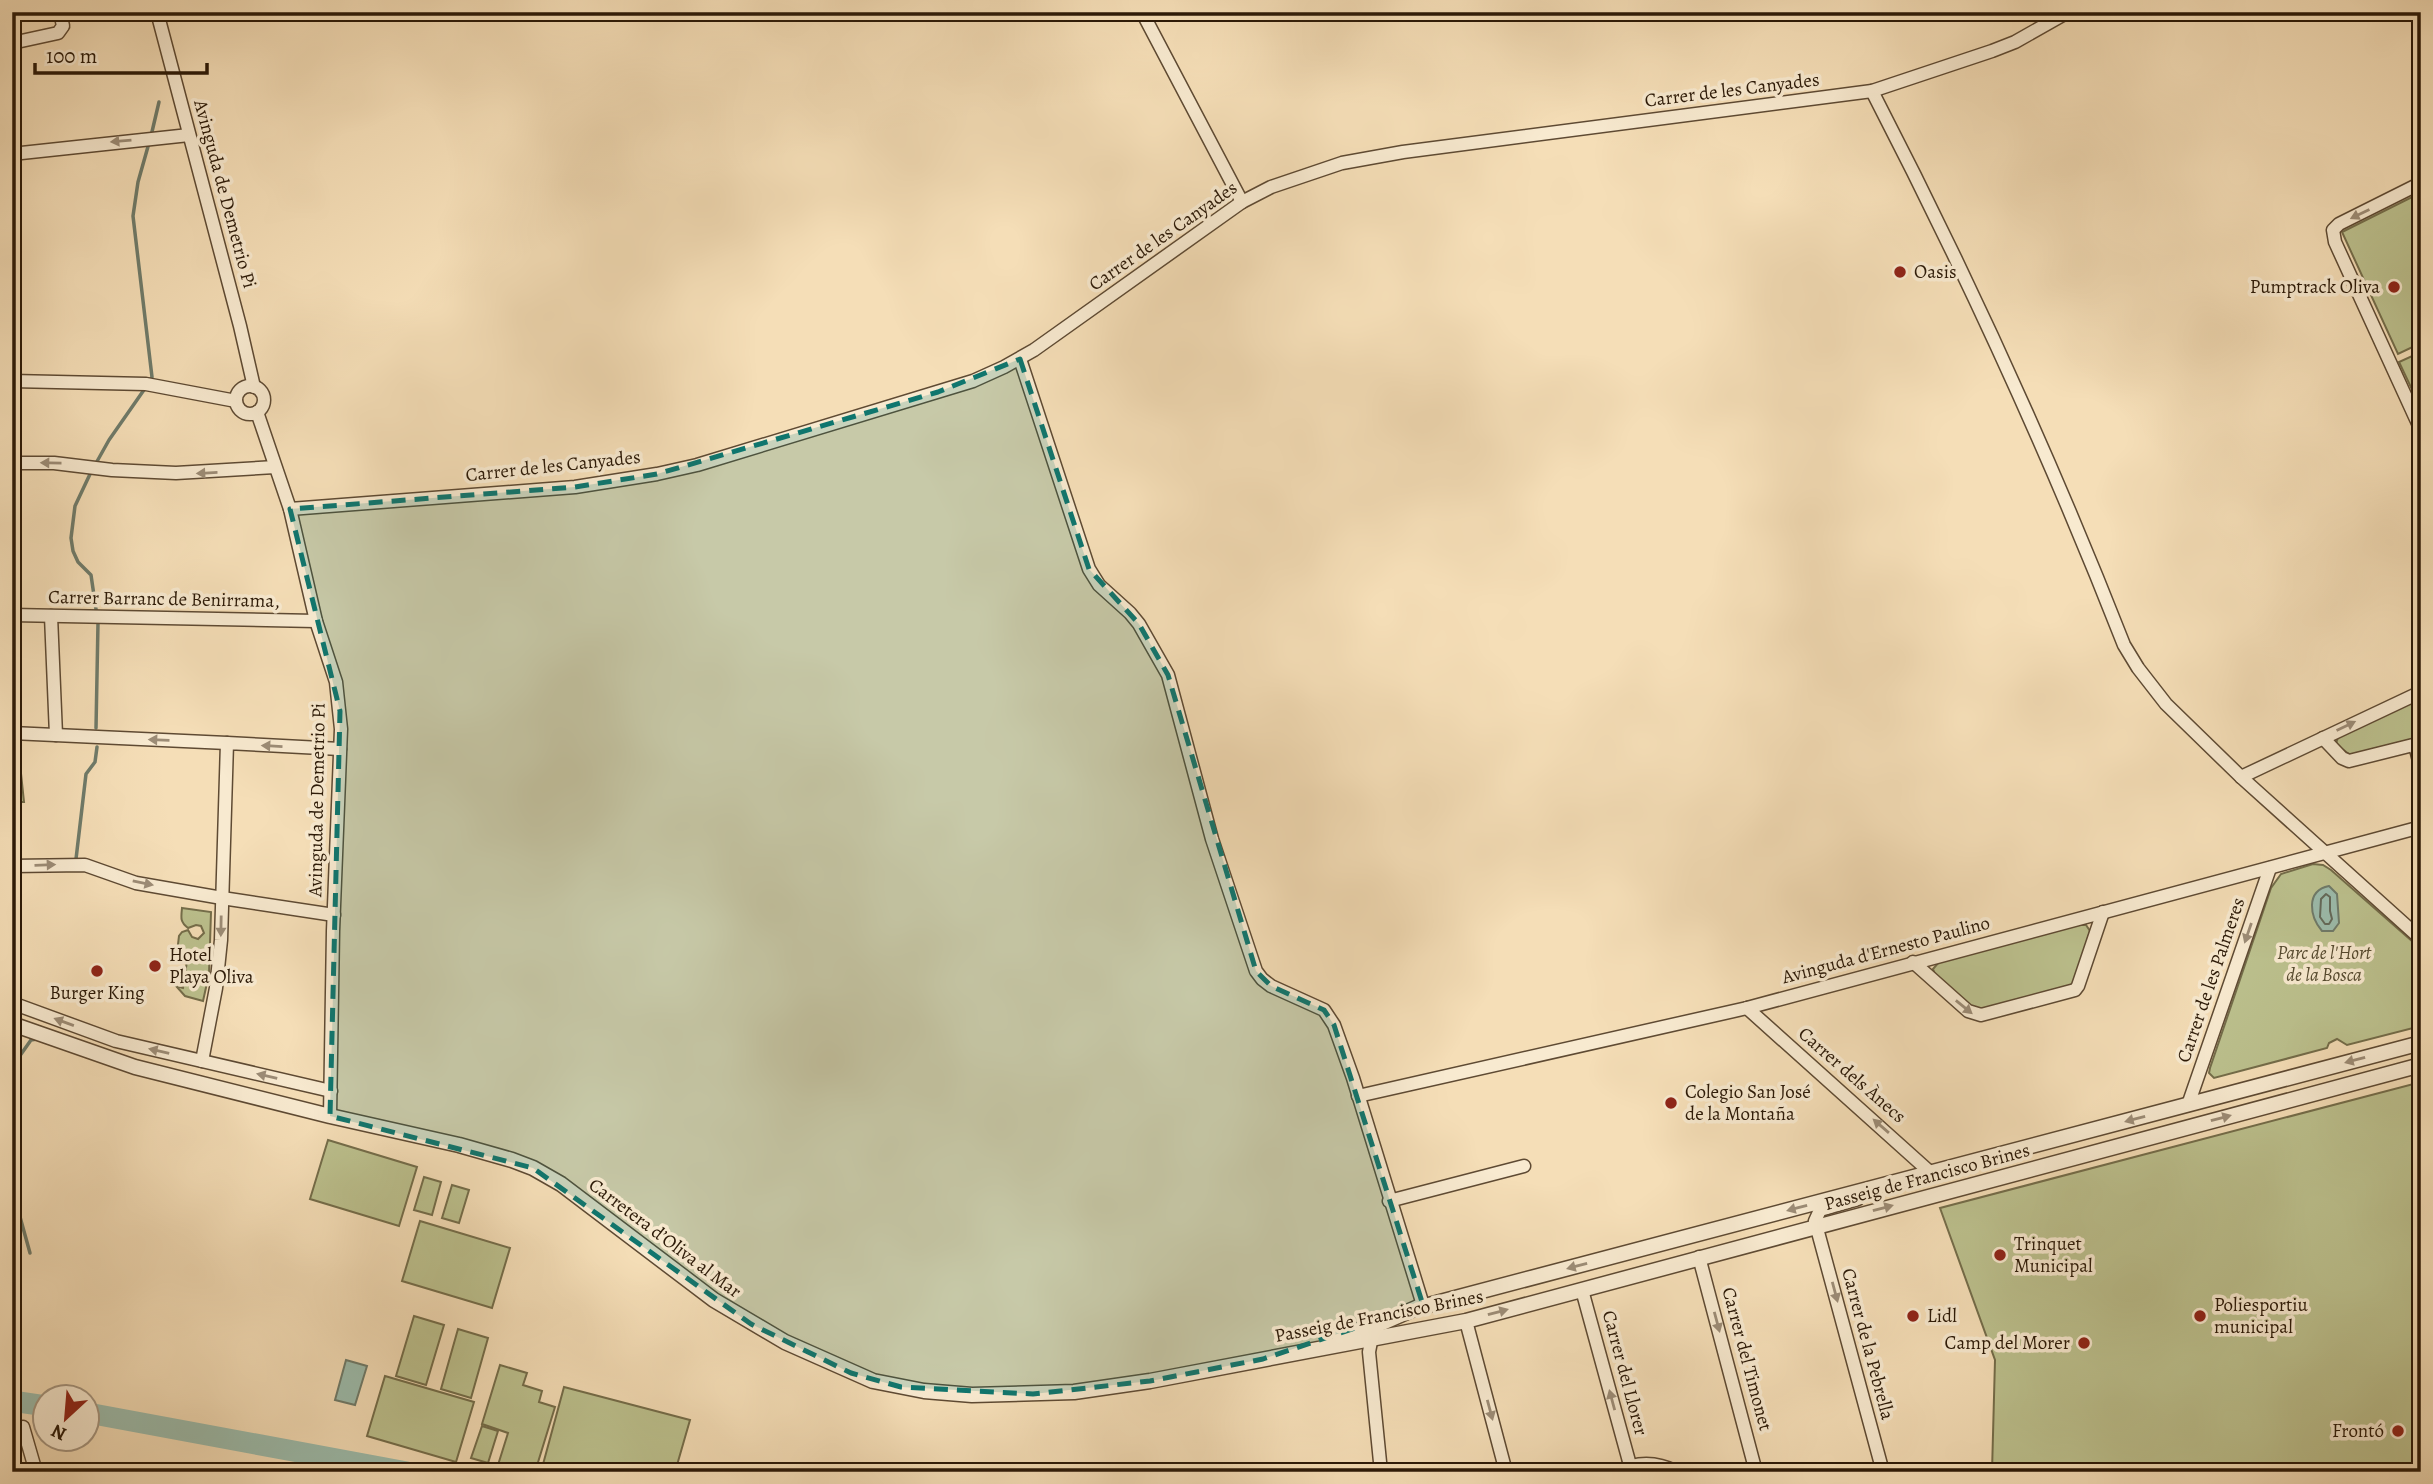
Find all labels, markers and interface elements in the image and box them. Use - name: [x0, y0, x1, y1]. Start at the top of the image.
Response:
- scale bar: [35, 32, 206, 76]
- text: 100 m: [46, 42, 97, 70]
- street label: Carrer de les Canyades: [1643, 66, 1821, 114]
- street label: Avinguda de Demetrio Pi: [187, 96, 263, 291]
- one-way arrow: [110, 136, 132, 147]
- street label: Carrer de les Canyades: [1084, 175, 1242, 297]
- one-way arrow: [2349, 207, 2369, 219]
- place label: Oasis: [1914, 259, 1957, 285]
- marker: Oasis: [1892, 264, 1908, 280]
- place label: Pumptrack Oliva: [2250, 274, 2380, 300]
- marker: Pumptrack Oliva: [2386, 279, 2402, 295]
- street label: Carrer de les Canyades: [464, 444, 642, 488]
- one-way arrow: [40, 457, 62, 469]
- one-way arrow: [195, 467, 217, 478]
- street label: Carrer Barranc de Benirrama,: [48, 584, 280, 614]
- street label: Avinguda de Demetrio Pi: [302, 703, 332, 898]
- one-way arrow: [2336, 721, 2356, 732]
- one-way arrow: [148, 735, 170, 746]
- one-way arrow: [260, 740, 282, 751]
- one-way arrow: [34, 859, 56, 871]
- one-way arrow: [132, 878, 154, 889]
- street label: Carrer de les Palmeres: [2171, 894, 2251, 1066]
- street label: Avinguda d'Ernesto Paulino: [1778, 910, 1993, 991]
- one-way arrow: [216, 915, 227, 937]
- one-way arrow: [2242, 922, 2253, 943]
- park label: Parc de l'Hort de la Bosca: [2277, 940, 2373, 988]
- place label: Hotel Playa Oliva: [169, 942, 254, 990]
- marker: Hotel Playa Oliva: [147, 958, 163, 974]
- marker: Burger King: [89, 963, 105, 979]
- place label: Burger King: [49, 980, 145, 1006]
- one-way arrow: [1955, 1000, 1973, 1015]
- one-way arrow: [54, 1016, 75, 1027]
- street label: Carrer dels Ànecs: [1793, 1021, 1911, 1129]
- one-way arrow: [148, 1045, 170, 1056]
- one-way arrow: [2344, 1055, 2366, 1066]
- one-way arrow: [256, 1070, 278, 1081]
- place label: Colegio San José de la Montaña: [1685, 1079, 1811, 1127]
- marker: Colegio San José de la Montaña: [1663, 1095, 1679, 1111]
- one-way arrow: [2210, 1112, 2232, 1123]
- one-way arrow: [2124, 1114, 2145, 1124]
- one-way arrow: [1872, 1118, 1890, 1134]
- street label: Passeig de Francisco Brines: [1821, 1137, 2033, 1217]
- street label: Carretera d’Oliva al Mar: [583, 1172, 747, 1304]
- one-way arrow: [1873, 1203, 1894, 1213]
- one-way arrow: [1786, 1204, 1807, 1214]
- place label: Trinquet Municipal: [2014, 1231, 2093, 1279]
- marker: Trinquet Municipal: [1992, 1247, 2008, 1263]
- one-way arrow: [1566, 1262, 1587, 1272]
- street label: Carrer de la Pebrella: [1835, 1265, 1901, 1423]
- one-way arrow: [1830, 1282, 1840, 1303]
- street label: Passeig de Francisco Brines: [1272, 1283, 1486, 1349]
- street label: Carrer del Timonet: [1715, 1284, 1779, 1434]
- place label: Poliesportiu municipal: [2214, 1292, 2309, 1340]
- place label: Lidl: [1927, 1303, 1957, 1329]
- one-way arrow: [1487, 1306, 1509, 1317]
- street label: Carrer del Llorer: [1596, 1308, 1654, 1438]
- marker: Lidl: [1905, 1308, 1921, 1324]
- marker: Poliesportiu municipal: [2192, 1308, 2208, 1324]
- one-way arrow: [1712, 1312, 1723, 1334]
- place label: Camp del Morer: [1944, 1330, 2070, 1356]
- marker: Camp del Morer: [2076, 1335, 2092, 1351]
- north arrow: [32, 1382, 102, 1452]
- one-way arrow: [1606, 1388, 1617, 1410]
- one-way arrow: [1485, 1400, 1495, 1421]
- text: N: [47, 1418, 71, 1447]
- place label: Frontó: [2332, 1418, 2384, 1444]
- marker: Frontó: [2390, 1423, 2406, 1439]

